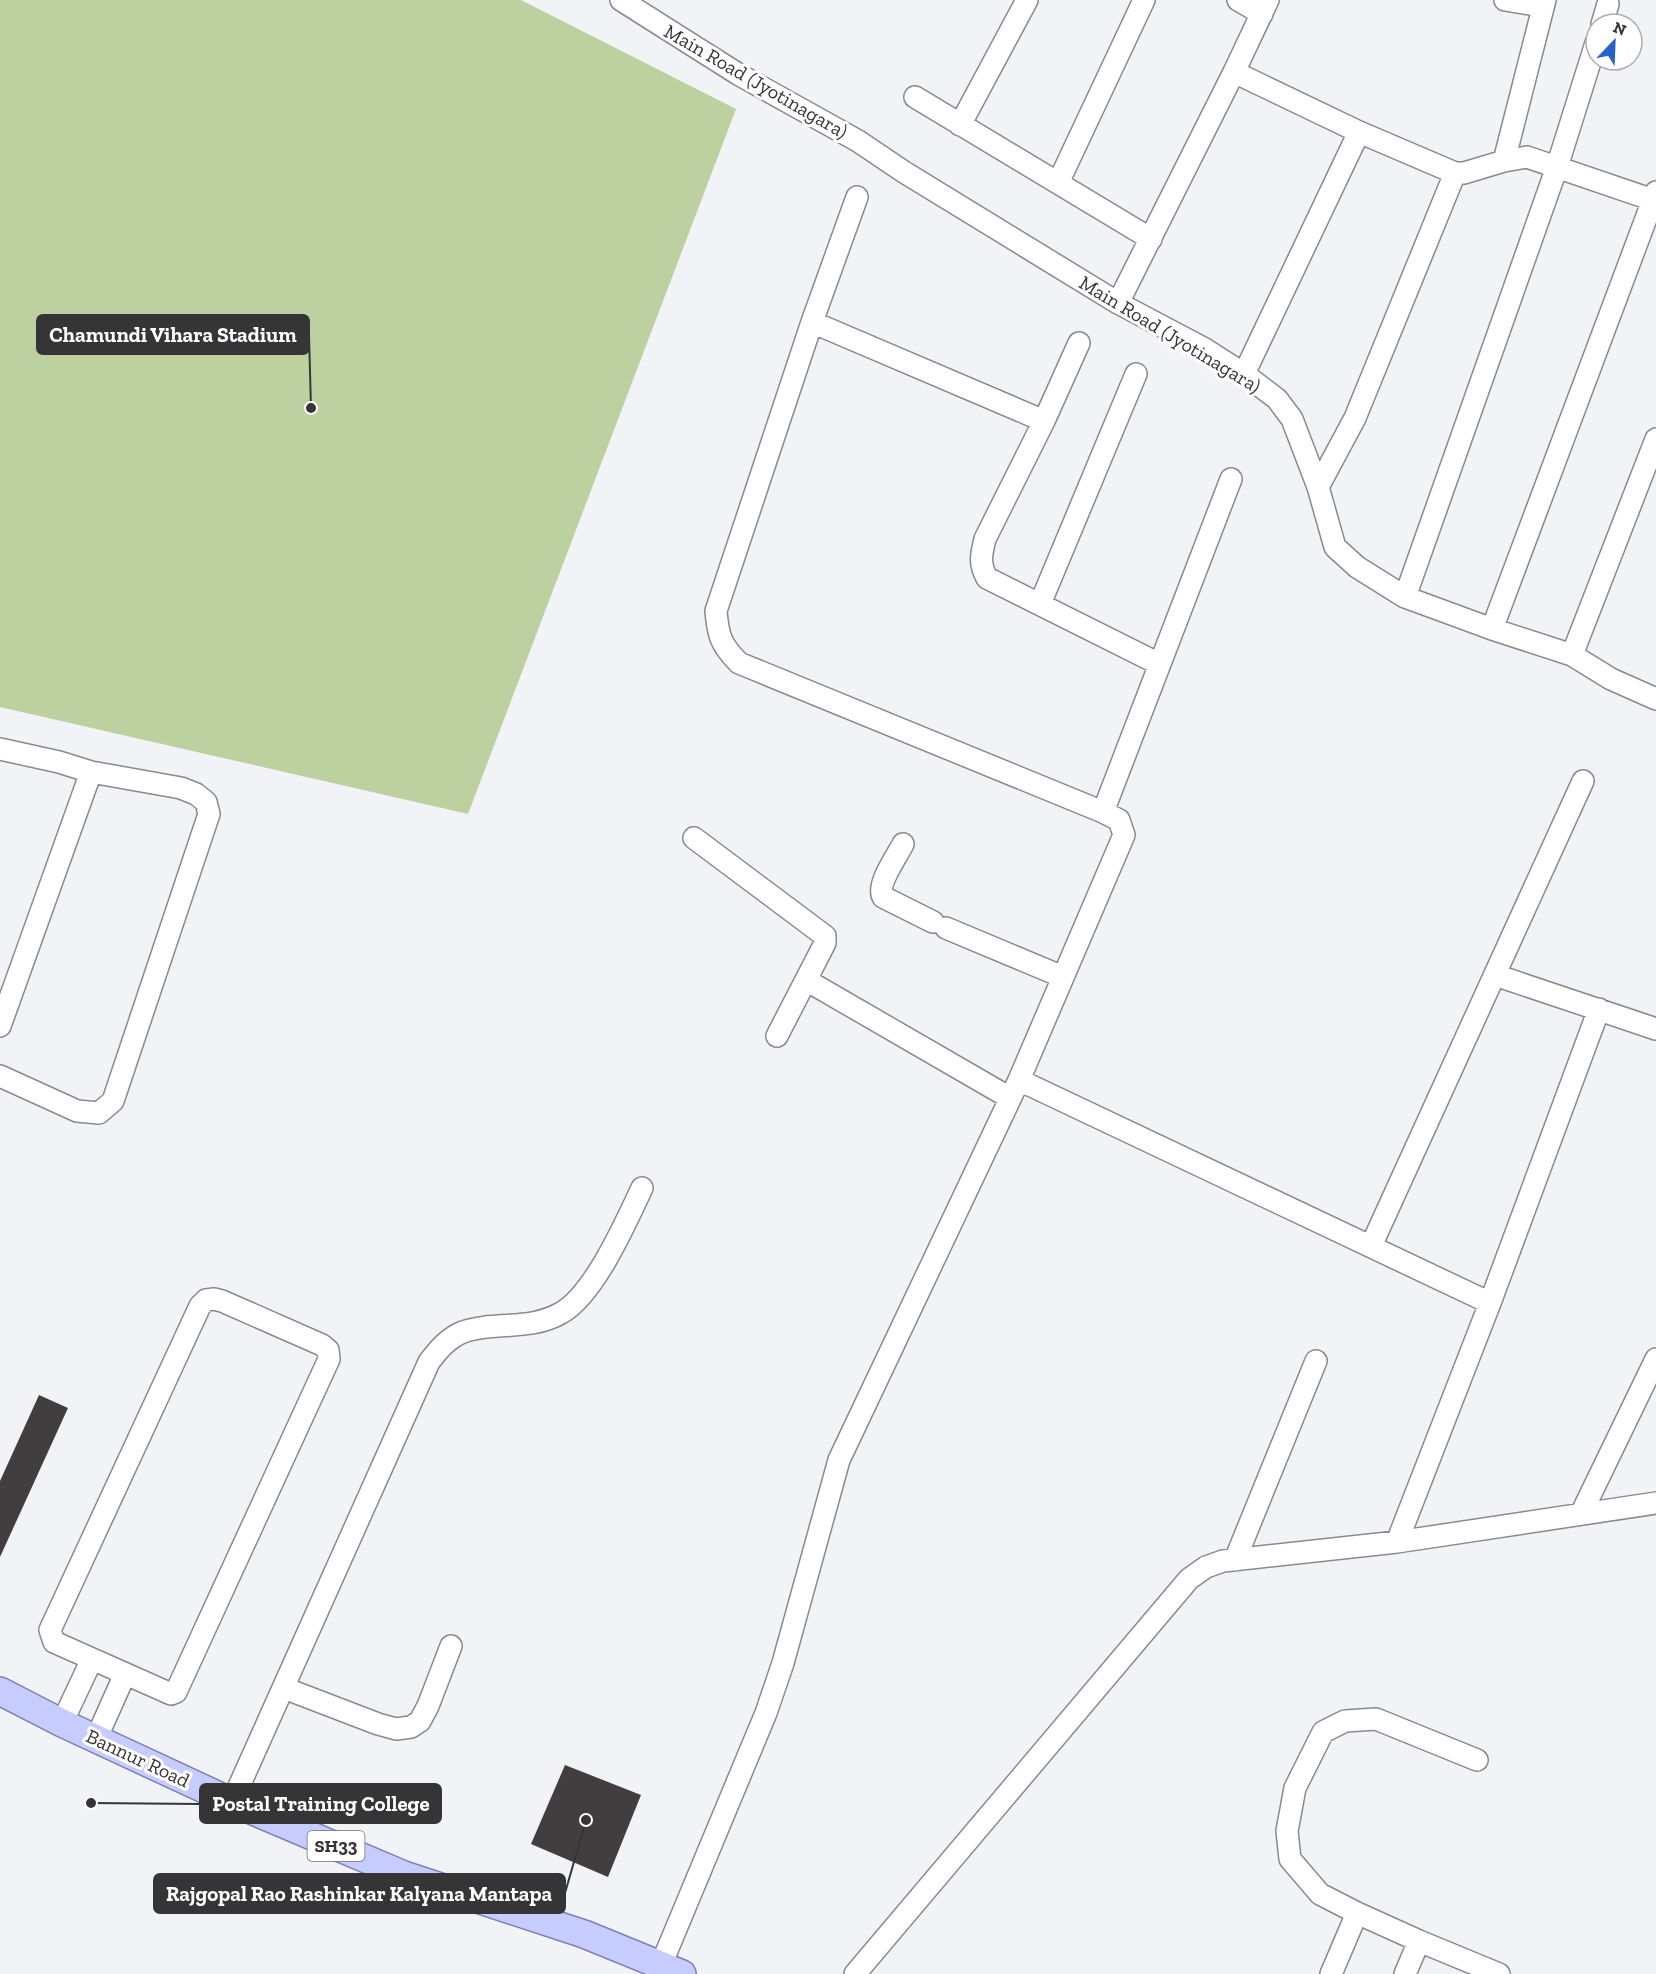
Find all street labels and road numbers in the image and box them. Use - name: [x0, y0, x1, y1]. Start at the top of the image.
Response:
- street label: Main Road (Jyotinagara): [660, 19, 852, 143]
- street label: Main Road (Jyotinagara): [1075, 270, 1265, 398]
- street label: Bannur Road: [82, 1724, 194, 1792]
- road number: SH33: [308, 1831, 364, 1861]

